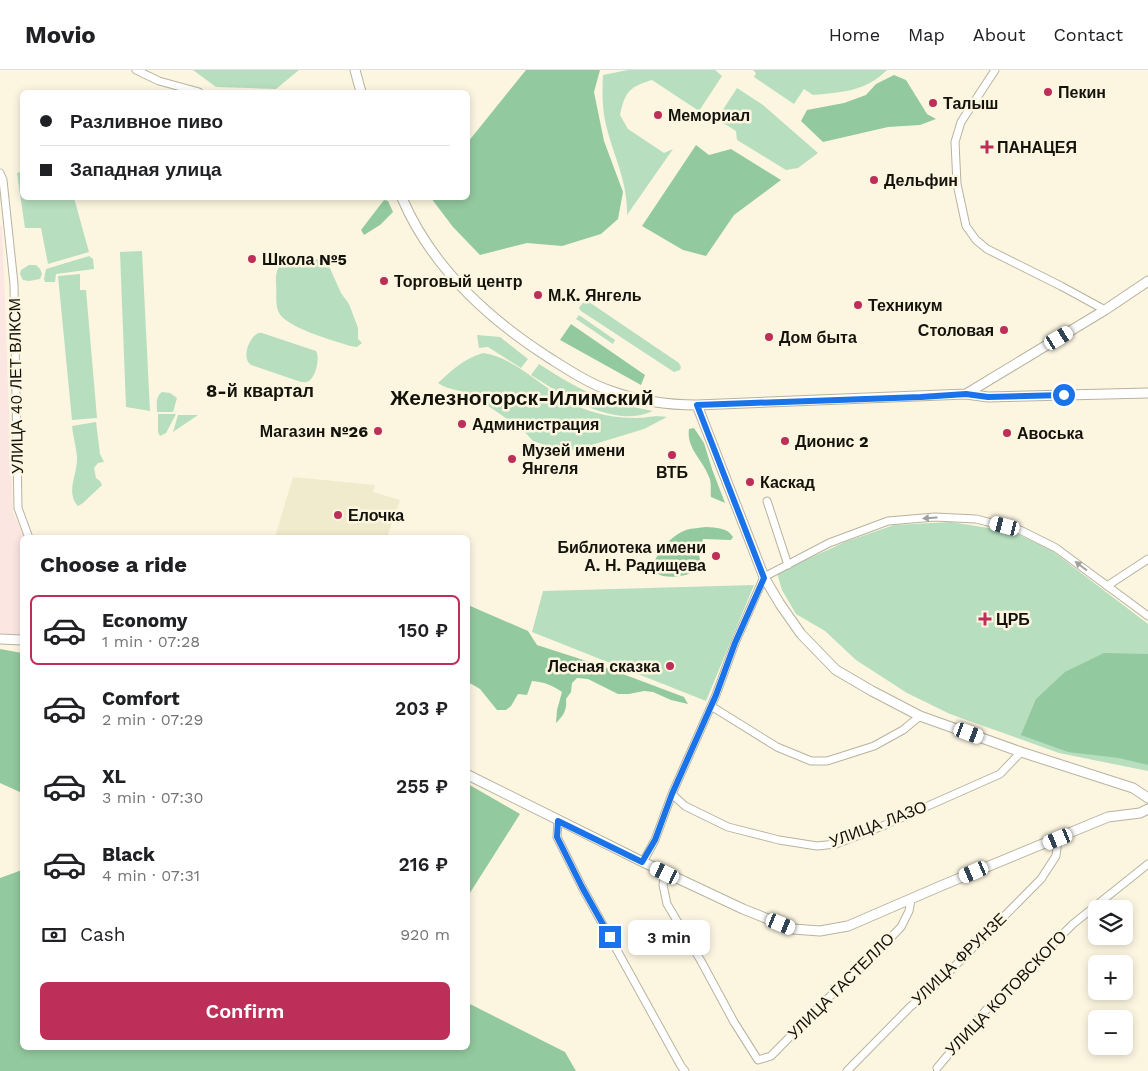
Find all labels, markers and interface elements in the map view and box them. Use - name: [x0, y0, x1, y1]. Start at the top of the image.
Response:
- text: Movio: [25, 21, 96, 49]
- text: Home: [829, 24, 880, 45]
- text: Map: [908, 24, 945, 45]
- text: About: [973, 24, 1025, 45]
- text: Contact: [1053, 24, 1123, 45]
- place label: Пекин: [1058, 83, 1106, 102]
- marker: Пекин: [1042, 86, 1054, 98]
- place label: Талыш: [943, 94, 998, 113]
- marker: Талыш: [927, 97, 939, 109]
- place label: Мемориал: [668, 106, 750, 125]
- marker: Мемориал: [652, 109, 664, 121]
- text: Разливное пиво: [70, 110, 223, 133]
- place label: ПАНАЦЕЯ: [997, 138, 1077, 157]
- marker: ПАНАЦЕЯ: [981, 141, 993, 153]
- text: Западная улица: [70, 158, 222, 181]
- place label: Дельфин: [884, 171, 958, 190]
- marker: Дельфин: [868, 174, 880, 186]
- place label: Школа №5: [262, 250, 347, 269]
- marker: Школа №5: [246, 253, 258, 265]
- place label: Торговый центр: [394, 272, 523, 291]
- marker: Торговый центр: [378, 275, 390, 287]
- place label: М.К. Янгель: [548, 286, 642, 305]
- marker: М.К. Янгель: [532, 289, 544, 301]
- place label: Техникум: [868, 296, 943, 315]
- street label: УЛИЦА 40 ЛЕТ ВЛКСМ: [5, 298, 27, 474]
- marker: Техникум: [852, 299, 864, 311]
- place label: Столовая: [918, 321, 994, 340]
- marker: Столовая: [998, 324, 1010, 336]
- car: [1042, 324, 1075, 352]
- place label: Дом быта: [779, 328, 857, 347]
- marker: Дом быта: [763, 331, 775, 343]
- district label: 8-й квартал: [206, 380, 314, 401]
- route start: [1053, 384, 1075, 406]
- district label: Железногорск-Илимский: [389, 385, 654, 410]
- place label: Администрация: [472, 415, 599, 434]
- marker: Администрация: [456, 418, 468, 430]
- place label: Магазин №26: [260, 422, 368, 441]
- place label: Авоська: [1017, 424, 1083, 443]
- marker: Магазин №26: [372, 425, 384, 437]
- marker: Авоська: [1001, 427, 1013, 439]
- place label: Дионис 2: [795, 432, 869, 451]
- marker: Дионис 2: [779, 435, 791, 447]
- place label: Музей имени Янгеля: [522, 441, 625, 478]
- marker: ВТБ: [666, 449, 678, 461]
- marker: Музей имени Янгеля: [506, 453, 518, 465]
- place label: ВТБ: [656, 463, 688, 482]
- place label: Каскад: [760, 473, 815, 492]
- marker: Каскад: [744, 476, 756, 488]
- place label: Елочка: [348, 506, 404, 525]
- marker: Елочка: [332, 509, 344, 521]
- one-way arrow: [922, 514, 938, 522]
- car: [988, 515, 1021, 537]
- place label: Библиотека имени А. Н. Радищева: [558, 538, 706, 575]
- marker: Библиотека имени А. Н. Радищева: [710, 550, 722, 562]
- text: Choose a ride: [40, 552, 187, 577]
- one-way arrow: [1075, 561, 1088, 572]
- icon: car: [42, 608, 87, 653]
- text: Economy: [102, 609, 187, 632]
- place label: ЦРБ: [996, 610, 1030, 629]
- marker: ЦРБ: [978, 612, 992, 626]
- text: 150 ₽: [398, 619, 448, 642]
- text: 1 min · 07:28: [102, 632, 200, 651]
- place label: Лесная сказка: [548, 657, 660, 676]
- marker: Лесная сказка: [664, 660, 676, 672]
- icon: car: [42, 686, 87, 731]
- text: Comfort: [102, 687, 180, 710]
- text: 203 ₽: [395, 697, 448, 720]
- text: 2 min · 07:29: [102, 710, 203, 729]
- car: [952, 721, 985, 745]
- icon: car: [42, 764, 87, 809]
- text: XL: [102, 765, 126, 788]
- text: 255 ₽: [396, 775, 448, 798]
- text: 3 min · 07:30: [102, 788, 203, 807]
- street label: УЛИЦА ЛАЗО: [827, 797, 929, 851]
- car: [1041, 826, 1074, 852]
- icon: car: [42, 842, 87, 887]
- text: Black: [102, 843, 155, 866]
- text: 216 ₽: [399, 853, 448, 876]
- car: [957, 859, 990, 885]
- car: [648, 860, 681, 886]
- text: 4 min · 07:31: [102, 866, 200, 885]
- map controls: [1088, 900, 1133, 1055]
- button: layers: [1088, 900, 1133, 945]
- street label: УЛИЦА ФРУНЗЕ: [908, 909, 1010, 1009]
- car: [764, 911, 797, 937]
- callout: 3 min: [628, 920, 710, 954]
- icon: cash: [40, 921, 68, 949]
- text: Cash: [80, 923, 126, 946]
- text: 920 m: [400, 925, 450, 944]
- route end: [599, 926, 621, 948]
- street label: УЛИЦА КОТОВСКОГО: [941, 927, 1071, 1059]
- text: 3 min: [647, 928, 691, 947]
- street label: УЛИЦА ГАСТЕЛЛО: [784, 929, 898, 1043]
- button: +: [1088, 955, 1133, 1000]
- button: Confirm: [40, 982, 450, 1040]
- button: −: [1088, 1010, 1133, 1055]

